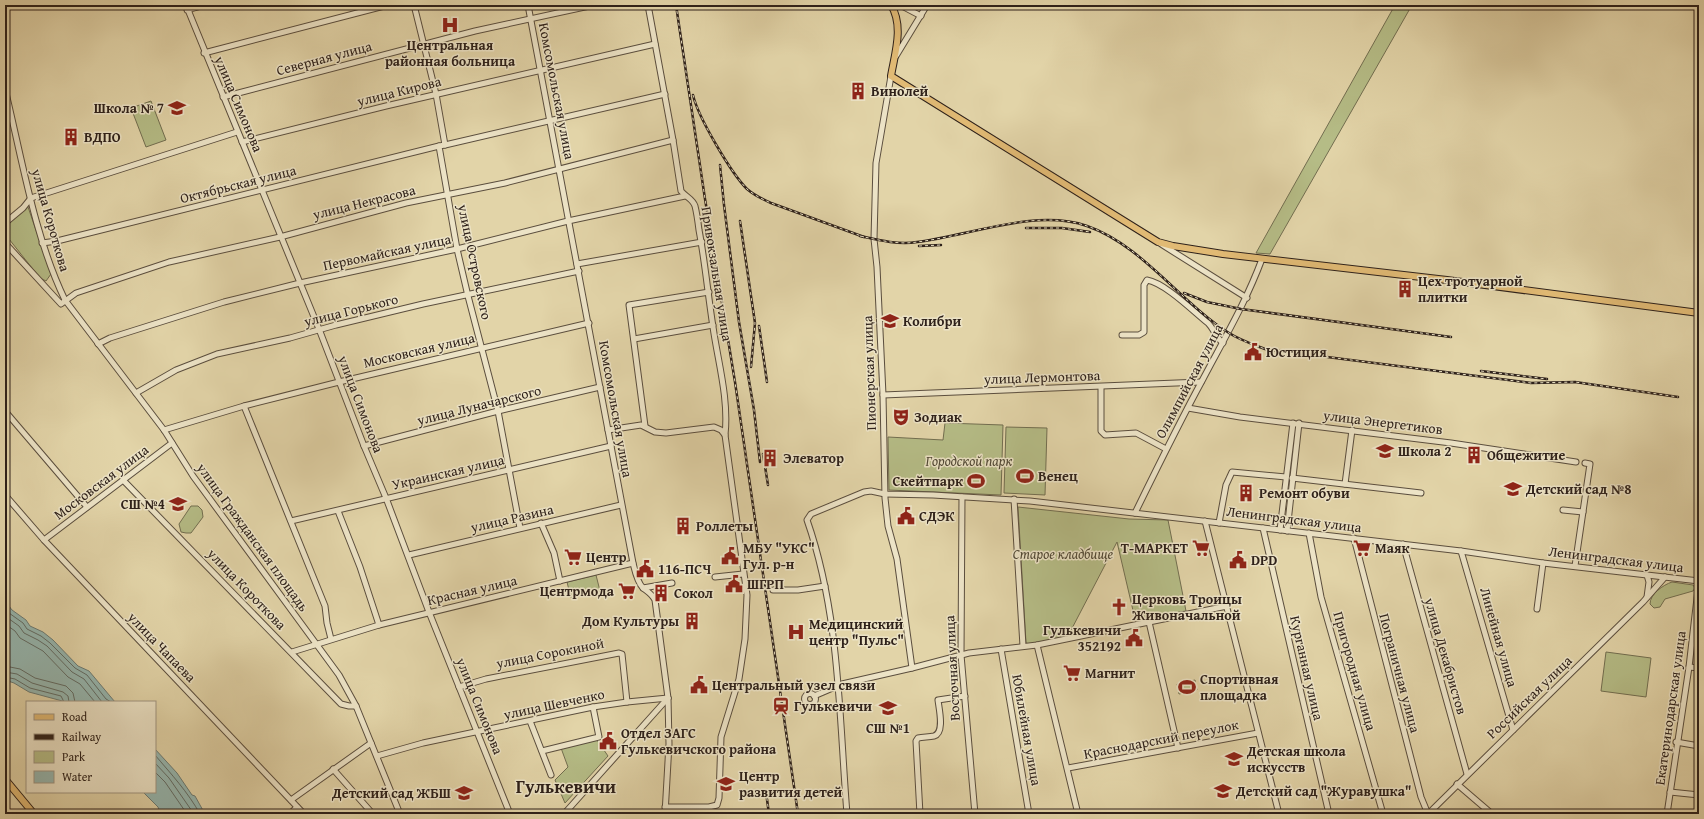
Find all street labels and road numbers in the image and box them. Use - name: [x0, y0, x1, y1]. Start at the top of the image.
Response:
- street label: Комсомольская улица: [534, 21, 580, 161]
- street label: Северная улица: [274, 36, 374, 80]
- street label: улица Симонова: [209, 52, 268, 155]
- street label: улица Кирова: [354, 71, 443, 111]
- street label: Октябрьская улица: [178, 160, 299, 208]
- street label: улица Короткова: [26, 165, 75, 274]
- street label: улица Некрасова: [310, 180, 418, 225]
- street label: улица Островского: [453, 201, 497, 322]
- street label: Привокзальная улица: [696, 205, 738, 343]
- street label: Первомайская улица: [321, 229, 453, 275]
- street label: улица Горького: [301, 289, 400, 332]
- street label: Пионерская улица: [857, 315, 881, 431]
- street label: Олимпийская улица: [1150, 320, 1228, 442]
- street label: Московская улица: [361, 327, 477, 373]
- street label: Комсомольская улица: [594, 339, 638, 479]
- street label: улица Симонова: [333, 352, 389, 456]
- street label: улица Лермонтова: [982, 365, 1101, 389]
- street label: улица Луначарского: [414, 380, 543, 430]
- street label: улица Энергетиков: [1321, 405, 1444, 439]
- street label: Московская улица: [50, 440, 153, 524]
- street label: Украинская улица: [390, 449, 506, 495]
- street label: улица Гражданская площадь: [192, 458, 314, 616]
- street label: улица Разина: [468, 499, 556, 537]
- street label: Ленинградская улица: [1225, 501, 1363, 537]
- street label: Ленинградская улица: [1547, 541, 1685, 577]
- street label: улица Короткова: [202, 543, 291, 634]
- street label: Красная улица: [425, 570, 519, 610]
- street label: Линейная улица: [1475, 585, 1523, 690]
- street label: улица Декабристов: [1420, 594, 1472, 717]
- street label: улица Чапаева: [123, 607, 201, 687]
- street label: Пригородная улица: [1328, 609, 1382, 733]
- street label: Пограничная улица: [1374, 611, 1426, 735]
- street label: Курганная улица: [1285, 614, 1329, 723]
- street label: Восточная улица: [939, 615, 965, 721]
- street label: Екатеринодарская улица: [1649, 629, 1691, 786]
- street label: улица Сорокиной: [493, 633, 606, 673]
- street label: Российская улица: [1482, 651, 1576, 743]
- street label: улица Симонова: [451, 654, 509, 758]
- street label: Юбилейная улица: [1007, 673, 1047, 788]
- street label: улица Шевченко: [501, 684, 606, 725]
- street label: Краснодарский переулок: [1082, 714, 1241, 764]

